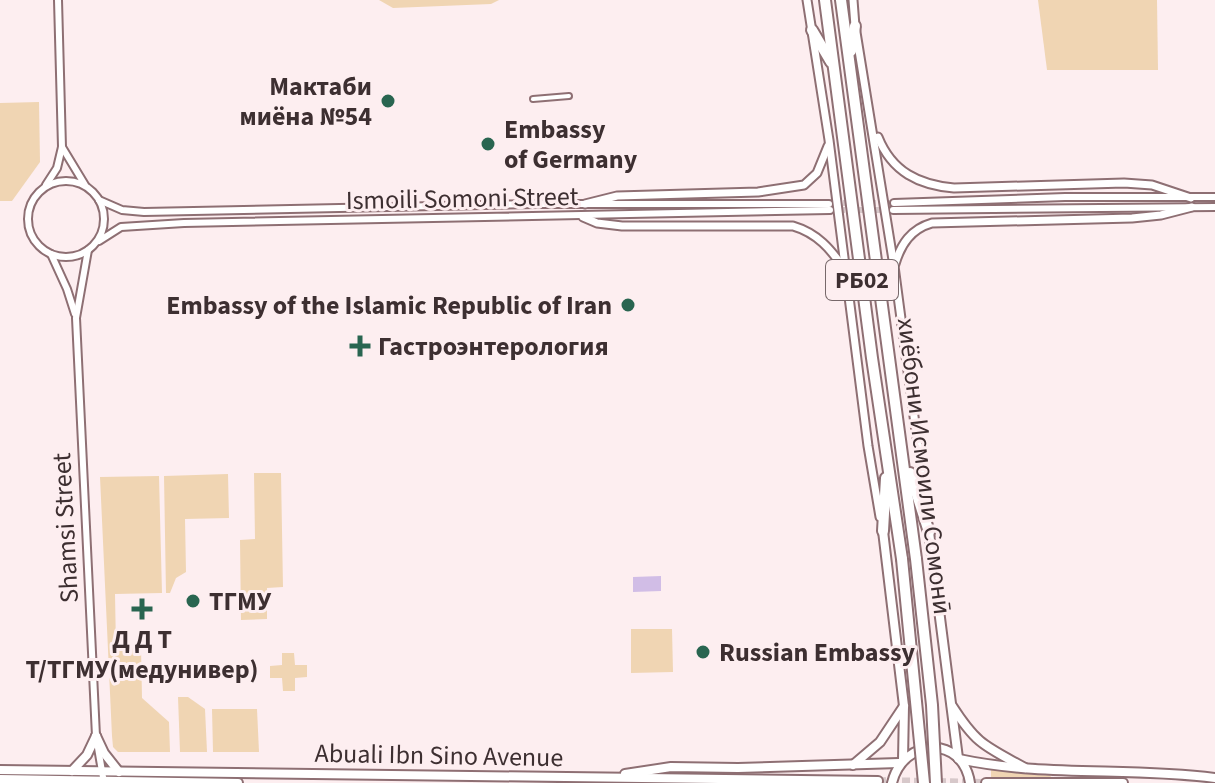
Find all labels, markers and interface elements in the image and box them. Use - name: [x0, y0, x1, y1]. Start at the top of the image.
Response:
- place label: Мактаби миёна №54: [240, 68, 372, 135]
- marker: Мактаби миёна №54: [379, 92, 397, 110]
- place label: Embassy of Germany: [504, 111, 638, 178]
- marker: Embassy of Germany: [479, 135, 497, 153]
- street label: Ismoili Somoni Street: [345, 178, 579, 219]
- road number: РБ02: [826, 260, 898, 300]
- place label: Embassy of the Islamic Republic of Iran: [166, 287, 612, 324]
- marker: Embassy of the Islamic Republic of Iran: [619, 296, 637, 314]
- street label: хиёбони Исмоили Сомонӣ: [888, 316, 961, 617]
- place label: Гастроэнтерология: [378, 328, 609, 365]
- marker: Гастроэнтерология: [349, 335, 371, 357]
- street label: Shamsi Street: [43, 452, 88, 604]
- place label: ТГМУ: [209, 583, 272, 620]
- marker: ТГМУ: [184, 592, 202, 610]
- marker: Д Д Т Т/ТГМУ(медунивер): [131, 598, 153, 620]
- place label: Д Д Т Т/ТГМУ(медунивер): [25, 621, 259, 688]
- place label: Russian Embassy: [719, 634, 916, 671]
- marker: Russian Embassy: [694, 643, 712, 661]
- street label: Abuali Ibn Sino Avenue: [314, 735, 564, 776]

